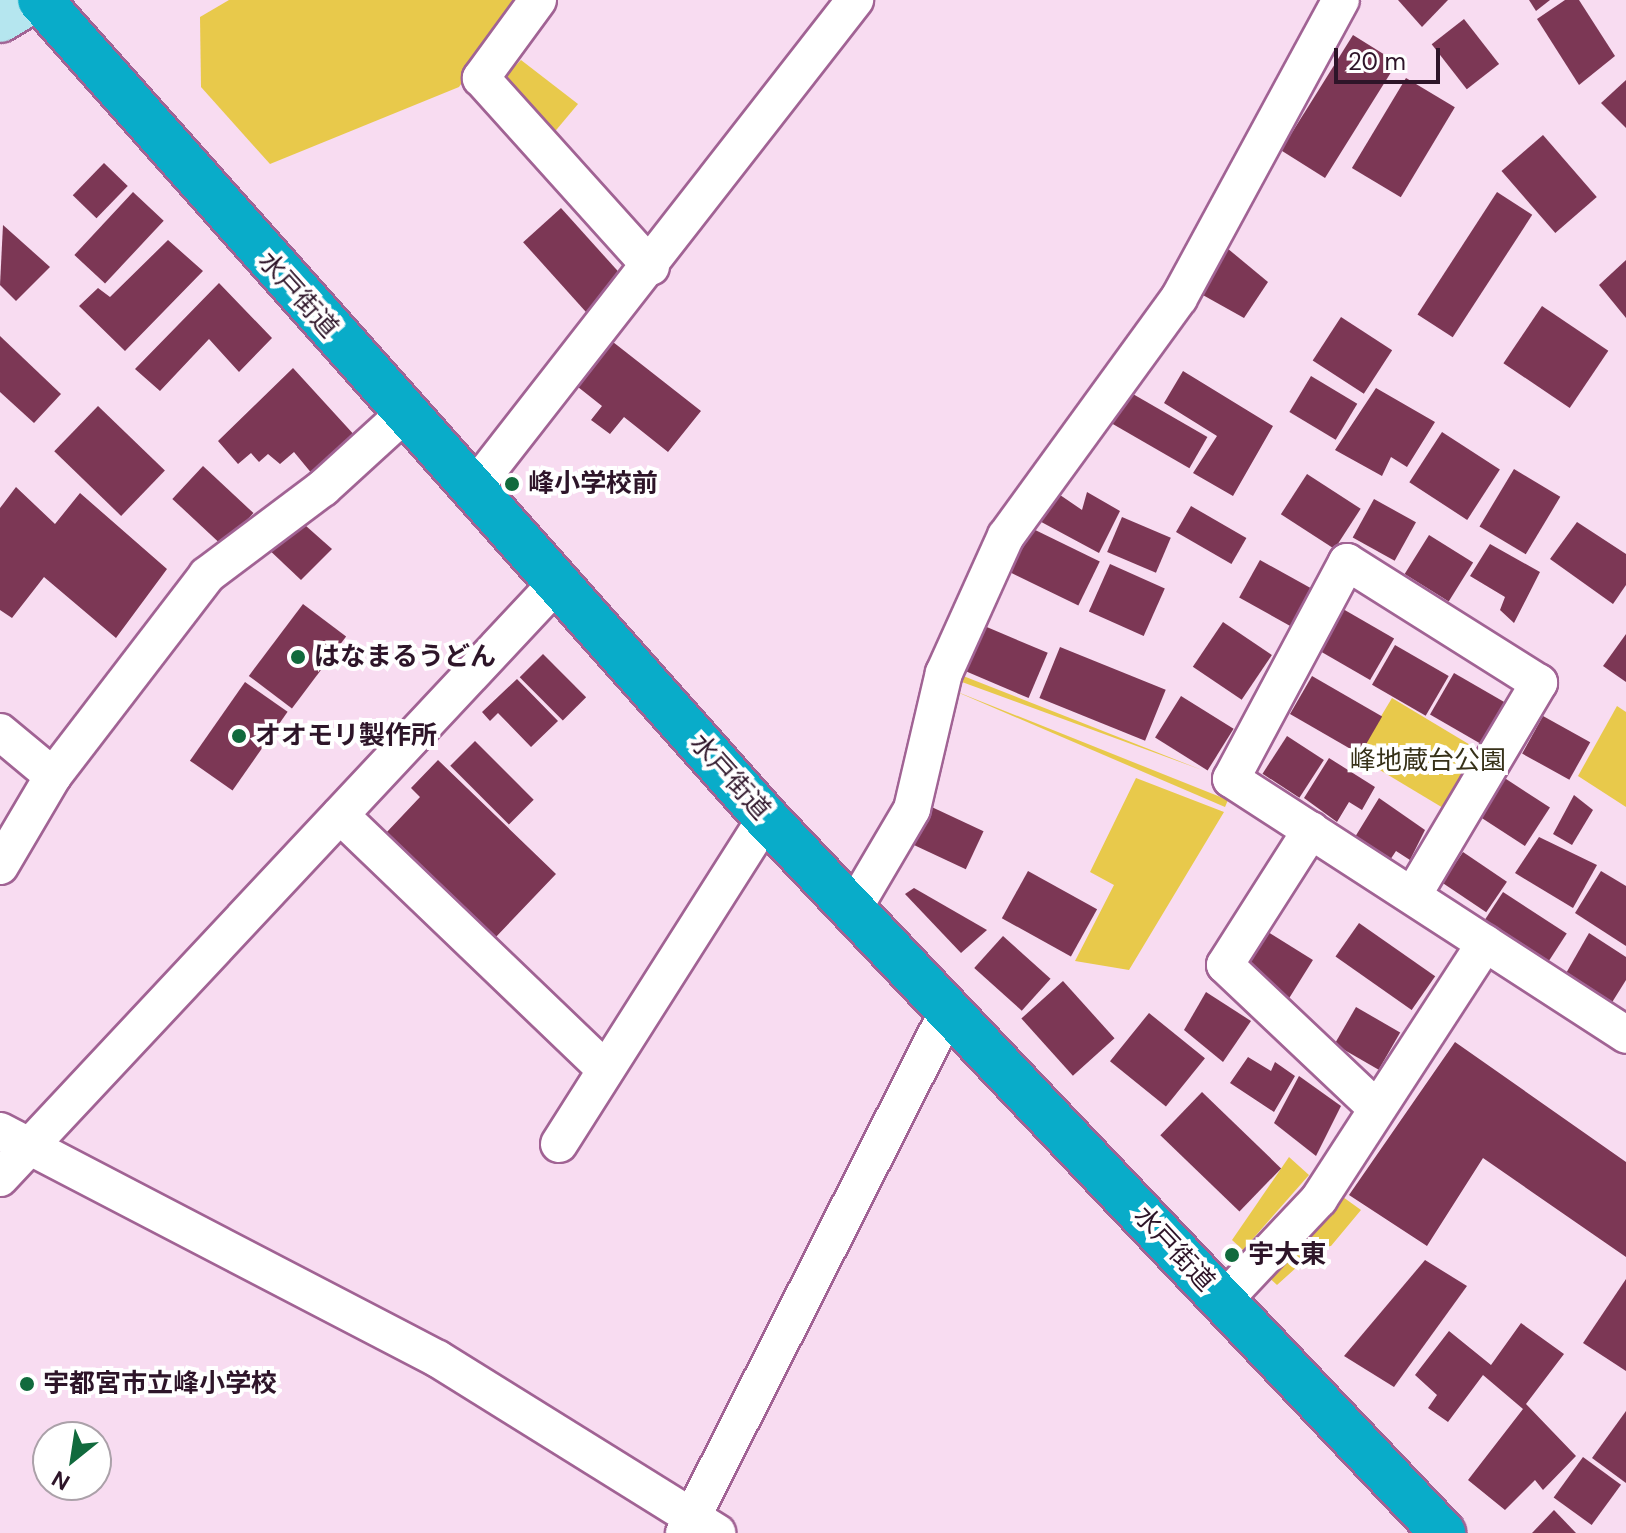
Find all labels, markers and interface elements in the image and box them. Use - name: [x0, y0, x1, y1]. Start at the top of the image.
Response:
- scale bar: [1338, 32, 1444, 82]
- text: 20 m: [1348, 46, 1406, 77]
- street label: 水戸街道: [252, 246, 344, 344]
- place label: 峰小学校前: [528, 468, 658, 500]
- marker: 峰小学校前: [503, 475, 521, 493]
- place label: はなまるうどん: [314, 641, 496, 673]
- marker: はなまるうどん: [289, 648, 307, 666]
- place label: オオモリ製作所: [255, 720, 437, 752]
- marker: オオモリ製作所: [230, 727, 248, 745]
- street label: 水戸街道: [684, 728, 776, 826]
- park label: 峰地蔵台公園: [1350, 745, 1506, 777]
- street label: 水戸街道: [1127, 1200, 1221, 1298]
- place label: 宇大東: [1248, 1239, 1326, 1271]
- marker: 宇大東: [1223, 1246, 1241, 1264]
- place label: 宇都宮市立峰小学校: [43, 1368, 277, 1400]
- marker: 宇都宮市立峰小学校: [18, 1375, 36, 1393]
- north arrow: [32, 1421, 112, 1501]
- text: N: [47, 1464, 75, 1497]

